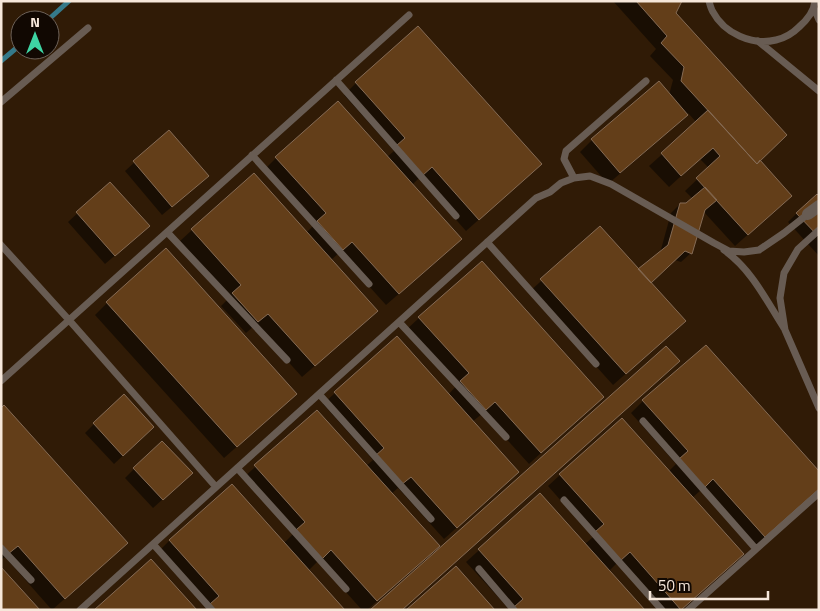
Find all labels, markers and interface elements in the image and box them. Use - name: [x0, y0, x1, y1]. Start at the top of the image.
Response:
- north arrow: [10, 10, 60, 60]
- text: N: [30, 11, 40, 32]
- scale bar: [650, 568, 768, 600]
- text: 50 m: [658, 574, 691, 597]

